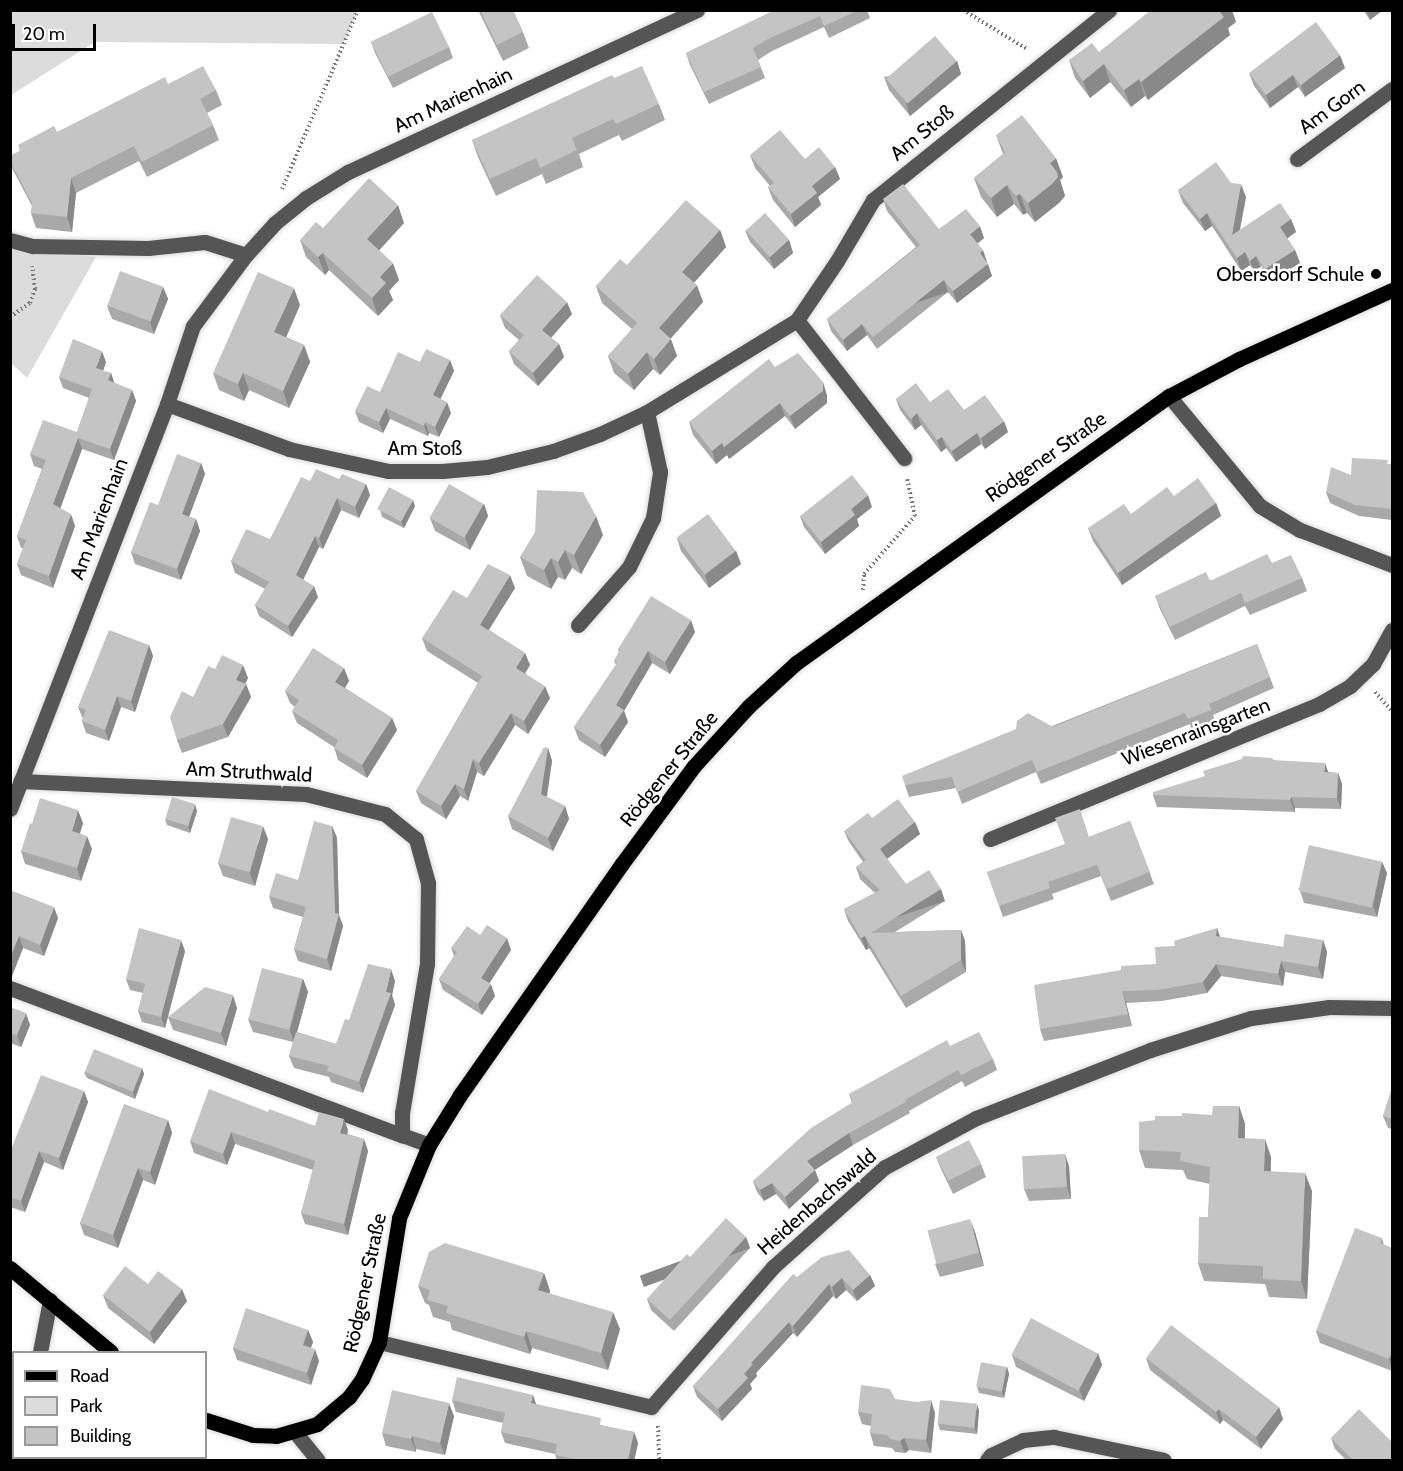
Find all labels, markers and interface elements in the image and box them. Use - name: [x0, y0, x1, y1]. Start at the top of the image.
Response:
- scale bar: [15, 12, 99, 50]
- text: 20 m: [23, 23, 65, 45]
- street label: Am Marienhain: [390, 62, 516, 138]
- street label: Am Gorn: [1294, 75, 1370, 139]
- street label: Am Stoß: [885, 100, 959, 166]
- place label: Obersdorf Schule: [1216, 262, 1364, 286]
- marker: Obersdorf Schule: [1369, 267, 1383, 281]
- street label: Rödgener Straße: [981, 407, 1111, 507]
- street label: Am Stoß: [388, 436, 462, 460]
- street label: Am Marienhain: [65, 455, 133, 583]
- street label: Wiesenrainsgarten: [1119, 693, 1273, 771]
- street label: Rödgener Straße: [615, 706, 723, 832]
- street label: Am Struthwald: [185, 757, 313, 787]
- street label: Heidenbachswald: [753, 1144, 881, 1260]
- street label: Rödgener Straße: [339, 1211, 391, 1355]
- legend: [12, 1351, 207, 1459]
- text: Road: [70, 1365, 109, 1387]
- text: Park: [70, 1395, 102, 1417]
- text: Building: [70, 1425, 131, 1447]

